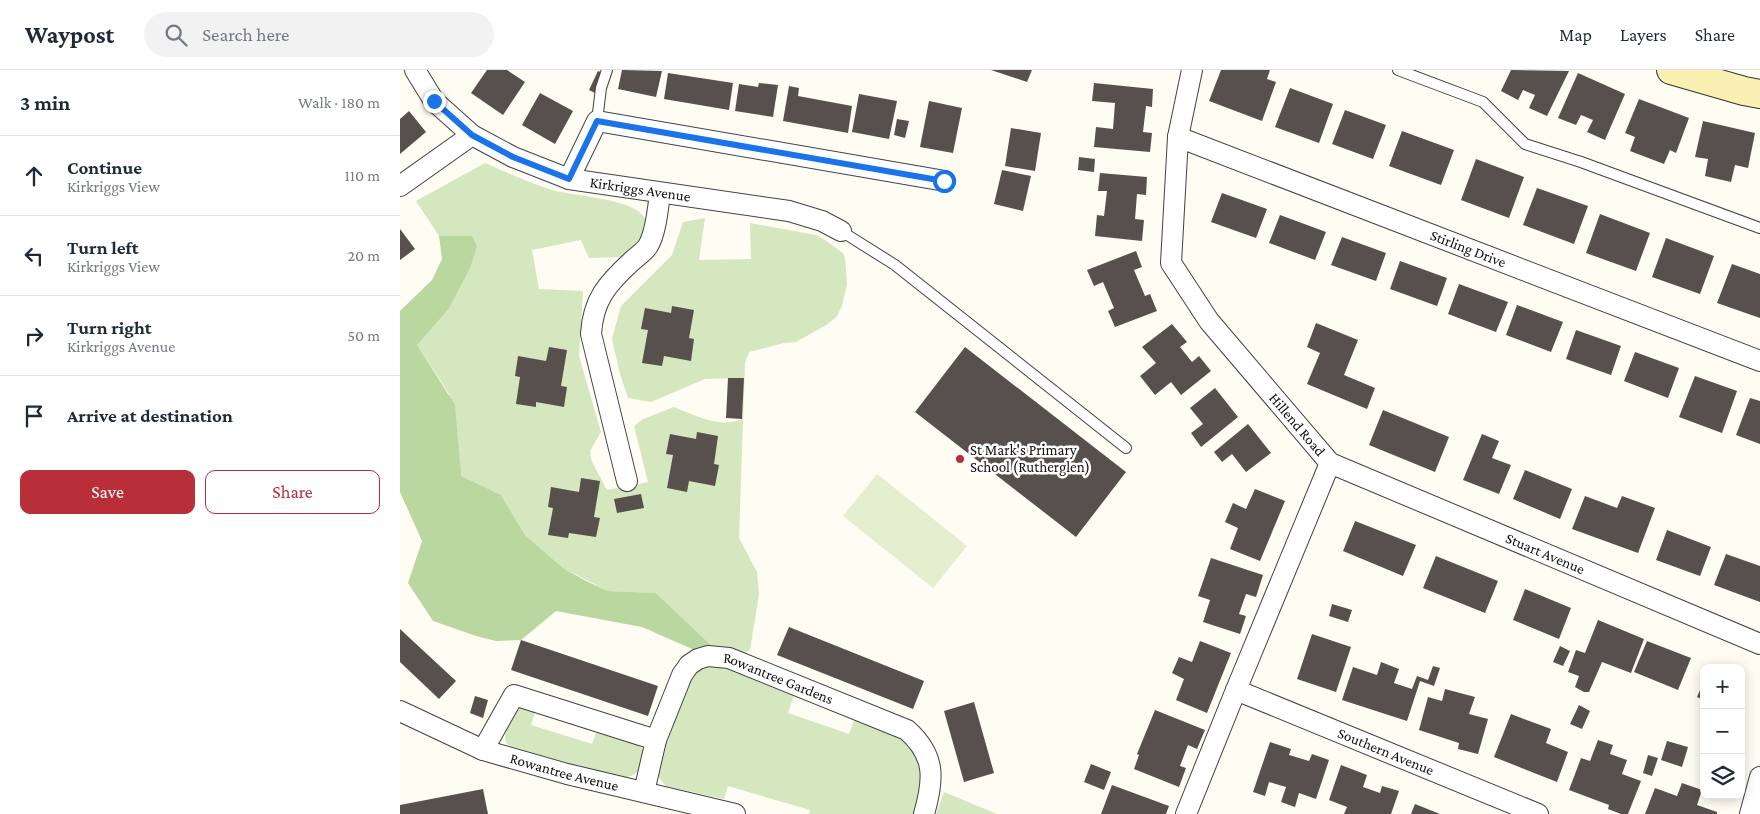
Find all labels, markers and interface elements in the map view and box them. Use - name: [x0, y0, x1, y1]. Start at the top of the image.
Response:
- search box: [144, 12, 494, 57]
- text: Waypost: [25, 21, 114, 48]
- icon: search: [162, 21, 190, 49]
- text: Search here: [202, 24, 289, 45]
- text: Map: [1559, 25, 1592, 45]
- text: Layers: [1620, 25, 1667, 45]
- text: Share: [1695, 25, 1735, 45]
- route end: [423, 90, 446, 113]
- text: 3 min: [20, 91, 70, 115]
- text: Walk · 180 m: [298, 94, 380, 111]
- text: Continue: [67, 157, 142, 178]
- icon: ahead: [20, 162, 48, 190]
- text: 110 m: [344, 167, 380, 184]
- route start: [933, 170, 956, 193]
- street label: Kirkriggs Avenue: [589, 174, 692, 205]
- text: Kirkriggs View: [67, 178, 160, 195]
- street label: Stirling Drive: [1428, 227, 1509, 271]
- text: Turn left: [67, 237, 139, 258]
- icon: left: [20, 242, 48, 270]
- text: 20 m: [347, 247, 380, 264]
- text: Kirkriggs View: [67, 258, 160, 275]
- text: Turn right: [67, 317, 152, 338]
- icon: right: [20, 322, 48, 350]
- text: 50 m: [348, 327, 380, 344]
- text: Kirkriggs Avenue: [67, 338, 175, 355]
- street label: Hillend Road: [1266, 390, 1329, 459]
- icon: arrive: [20, 402, 48, 430]
- text: Arrive at destination: [67, 405, 233, 426]
- place label: St Mark's Primary School (Rutherglen): [970, 442, 1090, 476]
- marker: St Mark's Primary School (Rutherglen): [954, 453, 966, 465]
- button: Save: [20, 470, 195, 514]
- button: Share: [205, 470, 380, 514]
- street label: Stuart Avenue: [1503, 530, 1587, 577]
- street label: Rowantree Gardens: [723, 650, 836, 707]
- map controls: [1700, 664, 1745, 799]
- button: +: [1700, 664, 1745, 709]
- button: −: [1700, 709, 1745, 754]
- street label: Southern Avenue: [1335, 725, 1437, 779]
- street label: Rowantree Avenue: [508, 750, 621, 794]
- button: layers: [1700, 754, 1745, 799]

